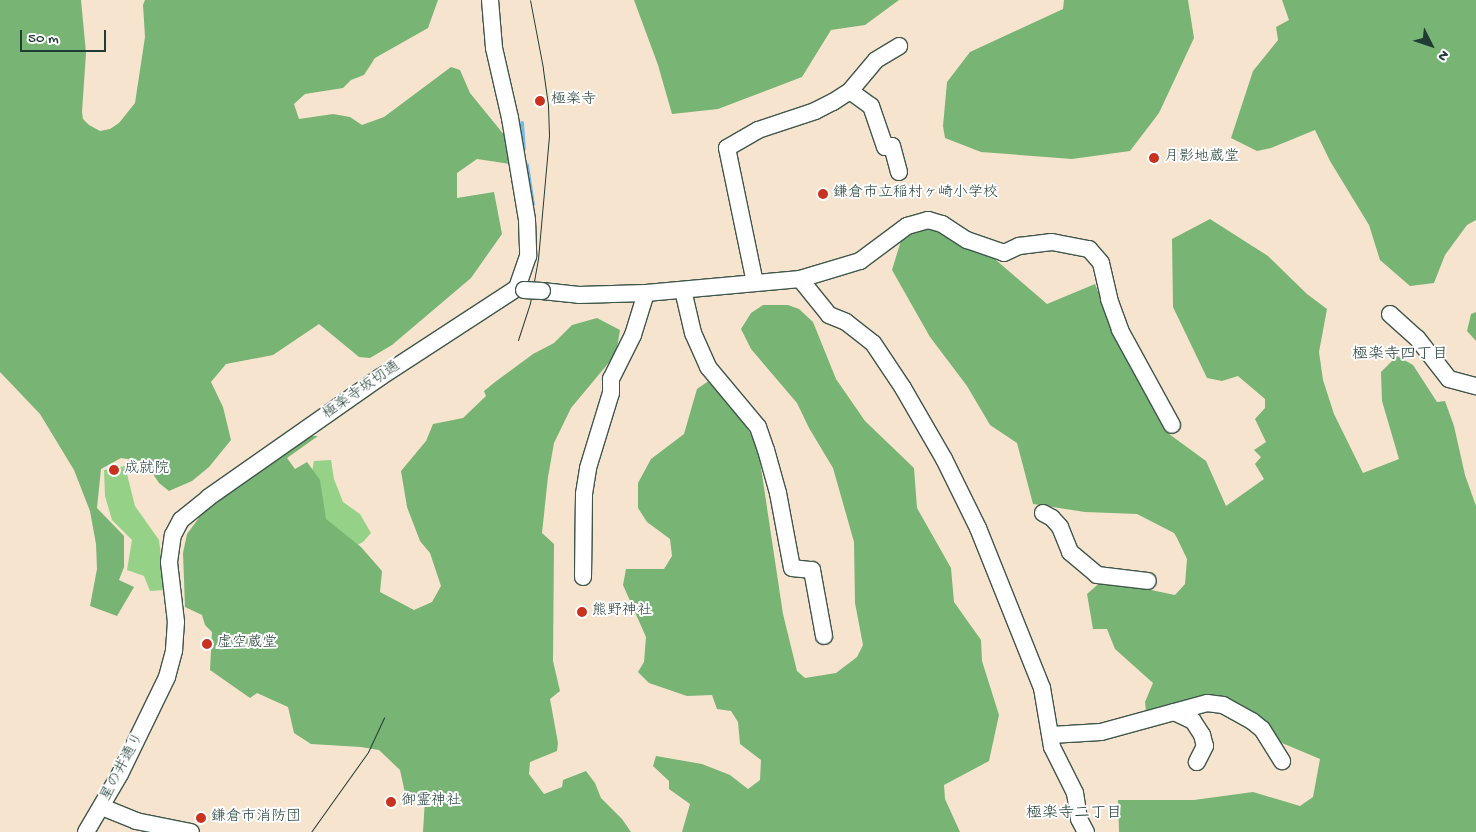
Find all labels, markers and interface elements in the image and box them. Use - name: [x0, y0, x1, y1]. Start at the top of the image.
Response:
- scale bar: [22, 20, 109, 52]
- north arrow: [1406, 20, 1456, 70]
- text: 50 m: [28, 30, 59, 48]
- text: N: [1433, 46, 1452, 64]
- place label: 極楽寺: [551, 92, 596, 110]
- marker: 極楽寺: [533, 94, 547, 108]
- place label: 月影地蔵堂: [1164, 149, 1239, 167]
- marker: 月影地蔵堂: [1148, 152, 1160, 164]
- place label: 鎌倉市立稲村ヶ崎小学校: [833, 185, 998, 203]
- marker: 鎌倉市立稲村ヶ崎小学校: [817, 188, 829, 200]
- district label: 極楽寺四丁目: [1352, 346, 1448, 366]
- street label: 極楽寺坂切通: [320, 358, 404, 424]
- place label: 成就院: [124, 461, 169, 479]
- marker: 成就院: [108, 464, 120, 476]
- place label: 熊野神社: [592, 603, 652, 621]
- marker: 熊野神社: [576, 606, 588, 618]
- place label: 虚空蔵堂: [217, 635, 277, 653]
- marker: 虚空蔵堂: [201, 638, 213, 650]
- street label: 星の井通り: [97, 730, 149, 804]
- place label: 御霊神社: [401, 793, 461, 811]
- marker: 御霊神社: [385, 796, 397, 808]
- district label: 極楽寺二丁目: [1026, 805, 1122, 825]
- place label: 鎌倉市消防団: [211, 809, 301, 827]
- marker: 鎌倉市消防団: [195, 812, 207, 824]

